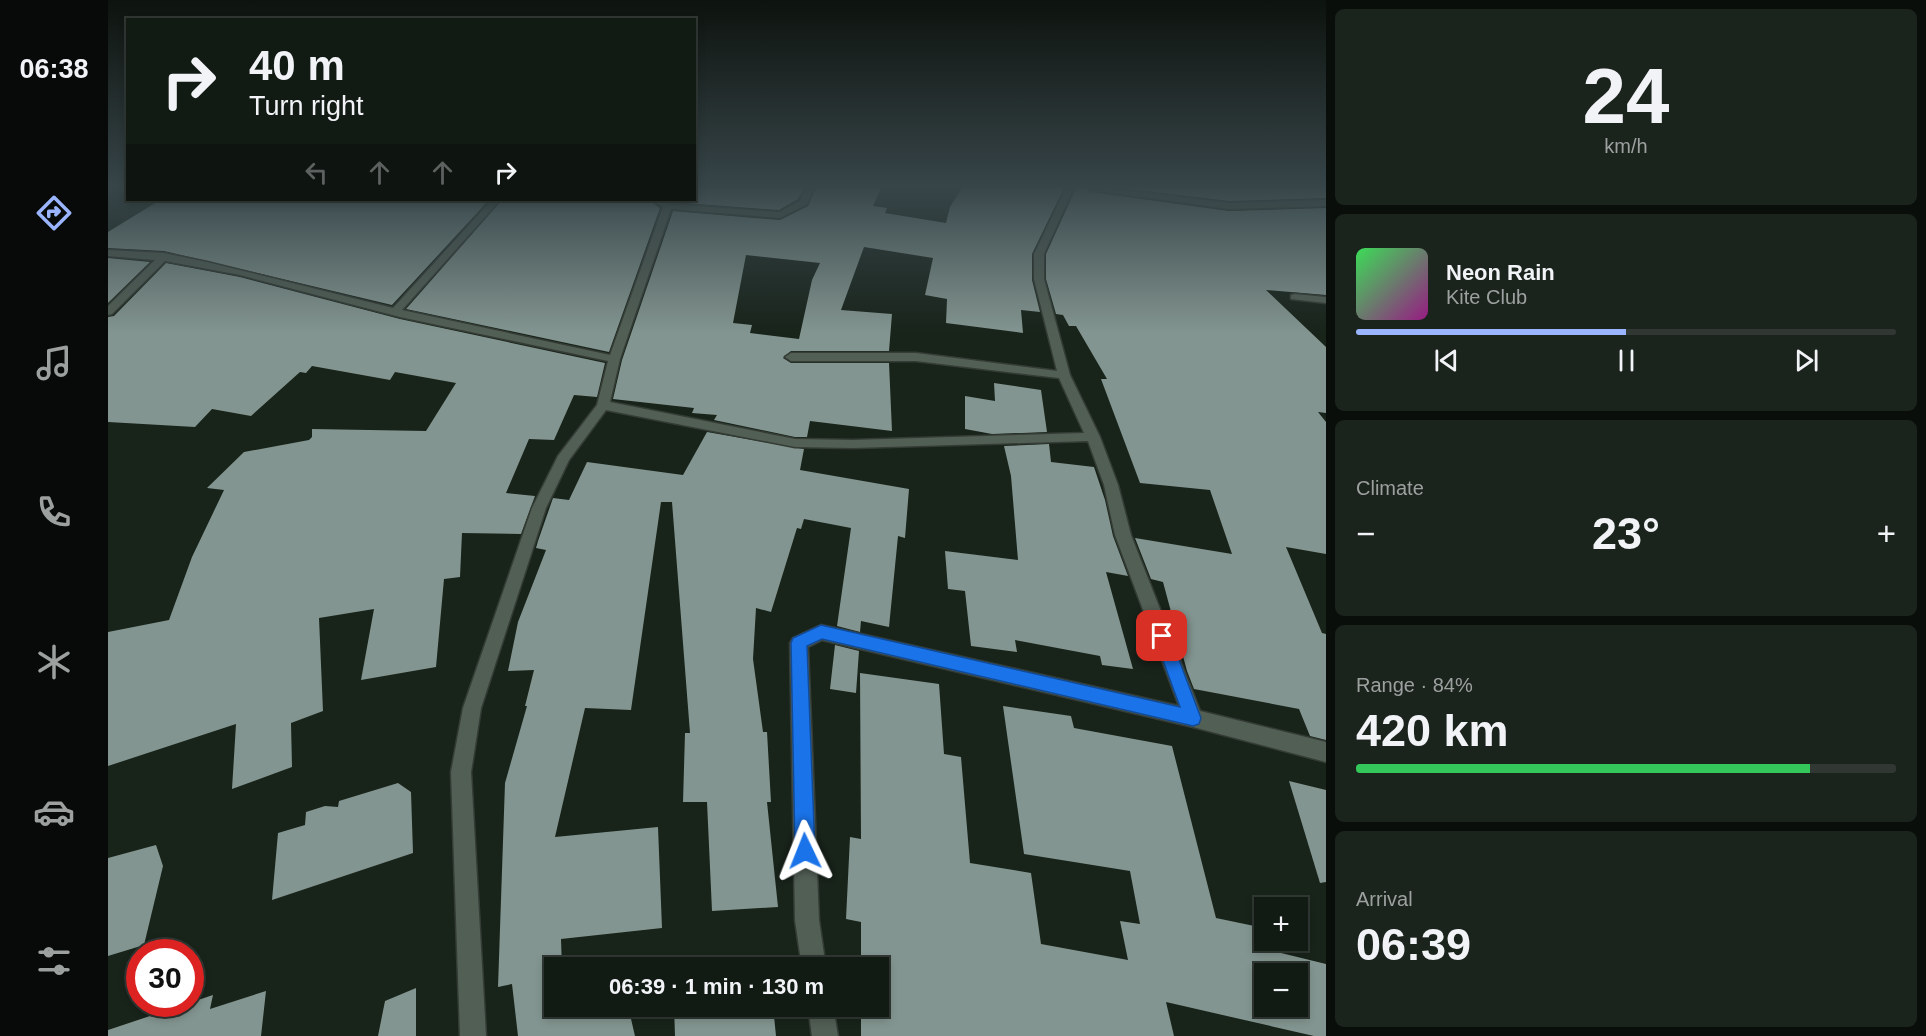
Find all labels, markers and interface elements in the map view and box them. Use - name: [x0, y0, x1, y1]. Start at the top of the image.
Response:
- icon: right: [150, 42, 228, 120]
- text: 40 m: [249, 42, 345, 89]
- text: 24: [1583, 52, 1669, 140]
- text: 06:38: [19, 54, 89, 84]
- text: Turn right: [249, 91, 364, 121]
- text: km/h: [1604, 135, 1648, 157]
- icon: left: [300, 156, 333, 189]
- icon: ahead: [363, 156, 396, 189]
- icon: ahead: [426, 156, 459, 189]
- icon: right: [489, 156, 522, 189]
- icon: directions: [33, 192, 75, 234]
- text: Neon Rain: [1446, 260, 1555, 285]
- text: Kite Club: [1446, 286, 1527, 308]
- icon: music: [33, 342, 75, 384]
- icon: previous: [1430, 344, 1463, 377]
- icon: pause: [1610, 344, 1643, 377]
- icon: next: [1790, 344, 1823, 377]
- text: Climate: [1356, 477, 1424, 499]
- icon: phone: [33, 491, 75, 533]
- text: 23°: [1592, 508, 1660, 559]
- text: −: [1356, 515, 1375, 552]
- text: +: [1877, 515, 1896, 552]
- pin: [1136, 610, 1187, 661]
- icon: arrive: [1145, 619, 1178, 652]
- icon: climate: [33, 641, 75, 683]
- text: Range · 84%: [1356, 674, 1473, 696]
- text: 420 km: [1356, 705, 1509, 756]
- icon: car: [33, 791, 75, 833]
- position arrow: [773, 819, 837, 883]
- text: Arrival: [1356, 888, 1413, 910]
- map controls: [1254, 897, 1308, 1017]
- button: +: [1254, 897, 1308, 951]
- text: 06:39: [1356, 919, 1471, 970]
- speed limit sign: 30: [126, 939, 204, 1017]
- icon: filters: [33, 940, 75, 982]
- button: −: [1254, 963, 1308, 1017]
- text: 06:39 · 1 min · 130 m: [609, 974, 824, 999]

